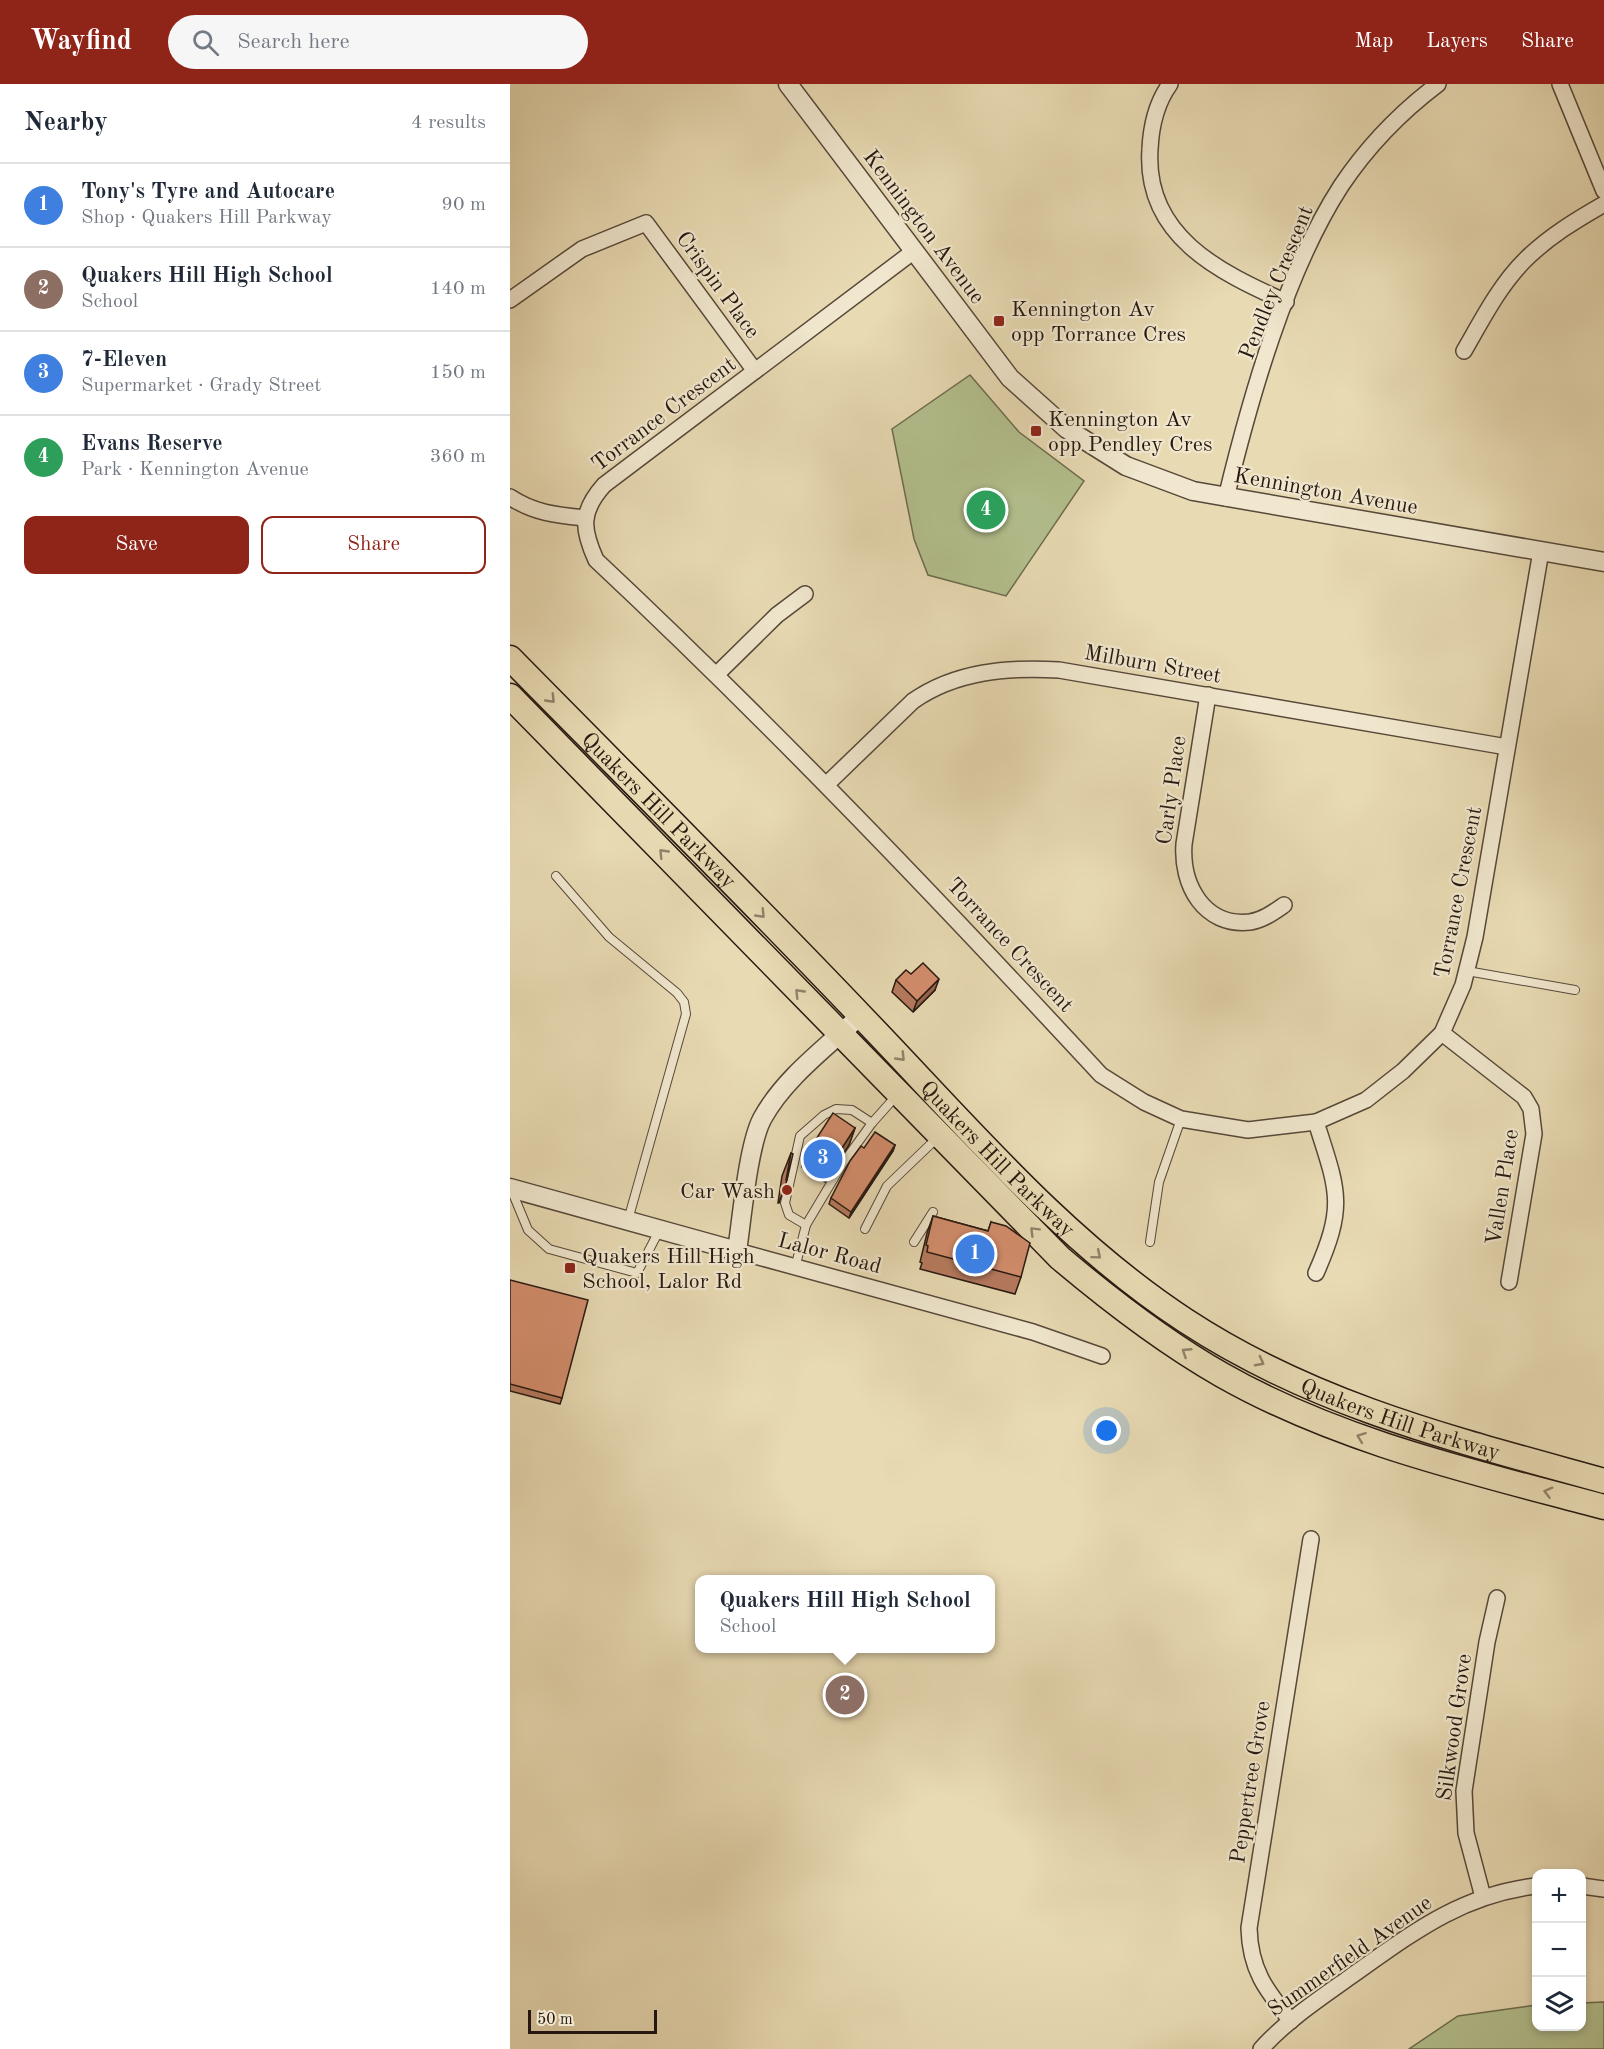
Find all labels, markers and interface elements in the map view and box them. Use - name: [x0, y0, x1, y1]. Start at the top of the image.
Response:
- search box: [168, 15, 588, 69]
- icon: search: [189, 26, 222, 59]
- text: Wayfind: [30, 28, 132, 56]
- text: Search here: [237, 31, 350, 53]
- text: Map: [1354, 31, 1393, 52]
- text: Layers: [1426, 31, 1488, 52]
- text: Share: [1521, 31, 1574, 52]
- text: Nearby: [24, 110, 108, 136]
- text: 4 results: [411, 113, 486, 133]
- street label: Kennington Avenue: [858, 146, 988, 308]
- text: Tony's Tyre and Autocare: [81, 181, 335, 203]
- text: 1: [38, 195, 49, 215]
- text: 90 m: [441, 195, 486, 215]
- street label: Pendley Crescent: [1236, 203, 1318, 363]
- text: Shop · Quakers Hill Parkway: [81, 208, 332, 228]
- street label: Crispin Place: [671, 228, 763, 343]
- text: Quakers Hill High School: [81, 265, 333, 287]
- text: 2: [38, 279, 49, 299]
- text: 140 m: [430, 279, 486, 299]
- text: School: [81, 292, 138, 312]
- place label: Kennington Av opp Torrance Cres: [1011, 299, 1186, 346]
- marker: Kennington Av opp Torrance Cres: [992, 314, 1006, 328]
- text: 7-Eleven: [81, 349, 167, 371]
- street label: Torrance Crescent: [588, 353, 741, 476]
- text: 3: [38, 363, 49, 383]
- text: 150 m: [430, 363, 486, 383]
- text: Supermarket · Grady Street: [81, 376, 321, 396]
- place label: Kennington Av opp Pendley Cres: [1048, 409, 1212, 456]
- marker: Kennington Av opp Pendley Cres: [1029, 424, 1043, 438]
- text: Evans Reserve: [81, 433, 223, 455]
- text: 4: [38, 447, 49, 467]
- text: 360 m: [430, 447, 486, 467]
- text: Park · Kennington Avenue: [81, 460, 309, 480]
- street label: Kennington Avenue: [1232, 465, 1420, 519]
- pin: 4: [966, 488, 1006, 532]
- button: Save: [24, 516, 249, 574]
- button: Share: [261, 516, 486, 574]
- street label: Milburn Street: [1082, 642, 1223, 688]
- one-way arrow: [544, 693, 555, 703]
- street label: Quakers Hill Parkway: [577, 729, 740, 893]
- street label: Carly Place: [1153, 734, 1191, 846]
- street label: Torrance Crescent: [1432, 805, 1486, 980]
- one-way arrow: [659, 850, 670, 860]
- street label: Torrance Crescent: [942, 874, 1077, 1017]
- one-way arrow: [754, 907, 765, 917]
- one-way arrow: [795, 990, 806, 1001]
- one-way arrow: [894, 1050, 905, 1061]
- street label: Quakers Hill Parkway: [915, 1077, 1079, 1242]
- street label: Vallen Place: [1483, 1128, 1523, 1247]
- pin: 3: [804, 1136, 842, 1182]
- place label: Car Wash: [680, 1181, 775, 1203]
- marker: Car Wash: [780, 1183, 794, 1197]
- one-way arrow: [1030, 1227, 1041, 1238]
- street label: Lalor Road: [775, 1230, 884, 1278]
- pin: 1: [956, 1232, 994, 1276]
- place label: Quakers Hill High School, Lalor Rd: [582, 1246, 755, 1293]
- one-way arrow: [1090, 1248, 1101, 1259]
- marker: Quakers Hill High School, Lalor Rd: [563, 1261, 577, 1275]
- one-way arrow: [1181, 1348, 1192, 1359]
- one-way arrow: [1253, 1355, 1264, 1366]
- street label: Quakers Hill Parkway: [1297, 1375, 1503, 1465]
- your location: [1092, 1416, 1121, 1445]
- one-way arrow: [1356, 1432, 1367, 1444]
- one-way arrow: [1543, 1486, 1553, 1499]
- popup: [695, 1575, 995, 1653]
- text: Quakers Hill High School: [719, 1590, 971, 1612]
- text: School: [719, 1617, 776, 1637]
- street label: Silkwood Grove: [1434, 1652, 1476, 1802]
- pin: 2: [826, 1672, 864, 1718]
- street label: Peppertree Grove: [1227, 1699, 1275, 1865]
- map controls: [1532, 1869, 1586, 2031]
- button: +: [1532, 1869, 1586, 1923]
- street label: Summerfield Avenue: [1264, 1892, 1436, 2021]
- button: −: [1532, 1923, 1586, 1977]
- button: layers: [1532, 1977, 1586, 2031]
- scale bar: [528, 2007, 657, 2034]
- text: 50 m: [537, 2012, 573, 2028]

